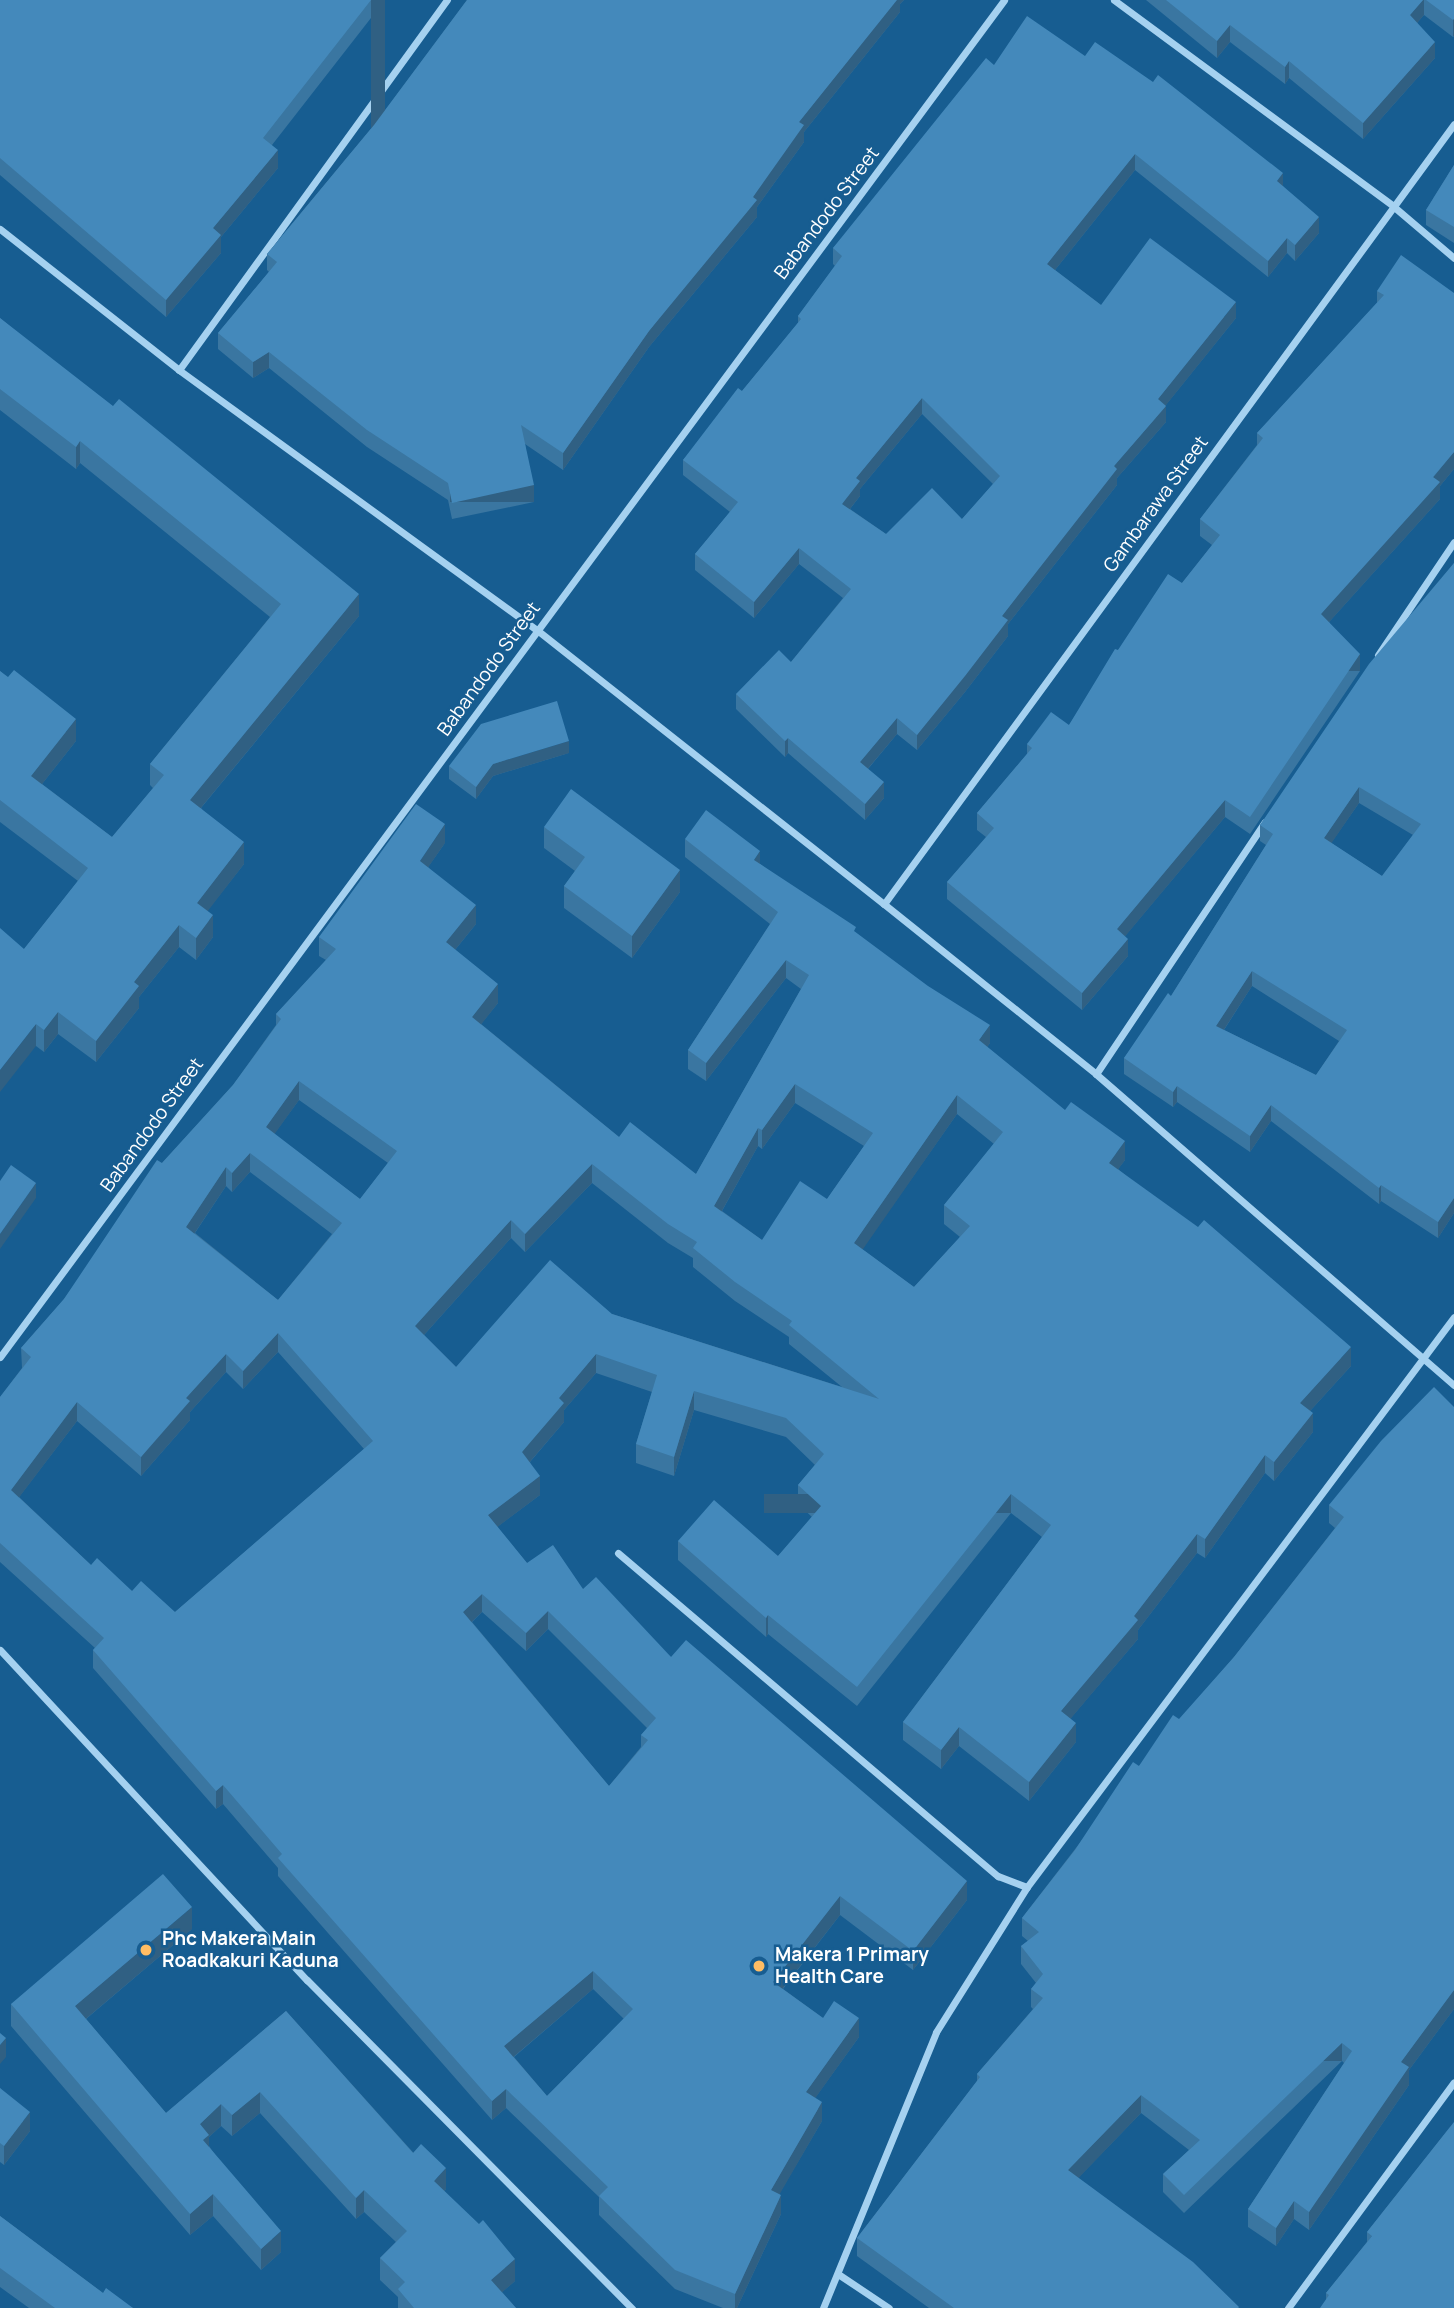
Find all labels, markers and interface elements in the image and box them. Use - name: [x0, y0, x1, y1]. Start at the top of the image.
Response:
- street label: Babandodo Street: [770, 142, 884, 284]
- street label: Gambarawa Street: [1099, 431, 1213, 577]
- street label: Babandodo Street: [433, 598, 545, 740]
- street label: Babandodo Street: [96, 1054, 208, 1196]
- place label: Phc Makera Main Roadkakuri Kaduna: [162, 1928, 339, 1972]
- marker: Phc Makera Main Roadkakuri Kaduna: [136, 1940, 156, 1960]
- place label: Makera 1 Primary Health Care: [775, 1944, 929, 1988]
- marker: Makera 1 Primary Health Care: [749, 1956, 769, 1976]

